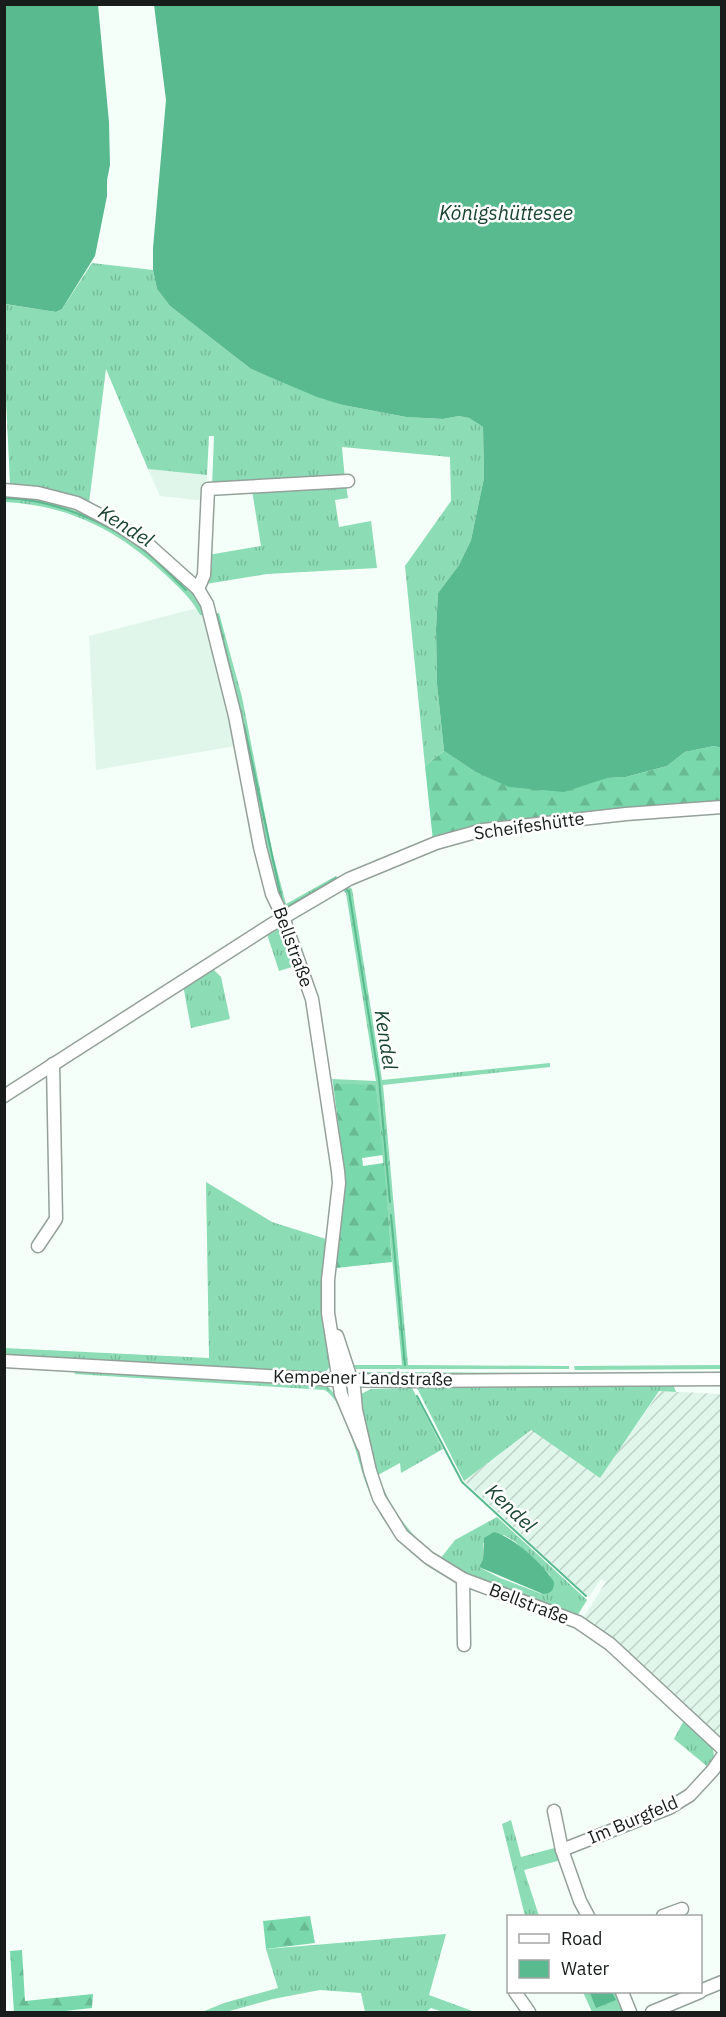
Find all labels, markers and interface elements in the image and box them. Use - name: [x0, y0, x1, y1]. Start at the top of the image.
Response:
- water label: Königshüttesee: [439, 199, 573, 226]
- water label: Kendel: [94, 498, 160, 553]
- street label: Scheifeshütte: [472, 806, 586, 845]
- street label: Bellstraße: [268, 904, 319, 990]
- water label: Kendel: [368, 1008, 405, 1072]
- street label: Kempener Landstraße: [273, 1364, 453, 1391]
- water label: Kendel: [480, 1477, 543, 1539]
- street label: Bellstraße: [486, 1578, 573, 1629]
- street label: Im Burgfeld: [584, 1790, 681, 1849]
- legend: [507, 1915, 702, 1993]
- text: Road: [561, 1927, 602, 1950]
- text: Water: [561, 1957, 610, 1980]

